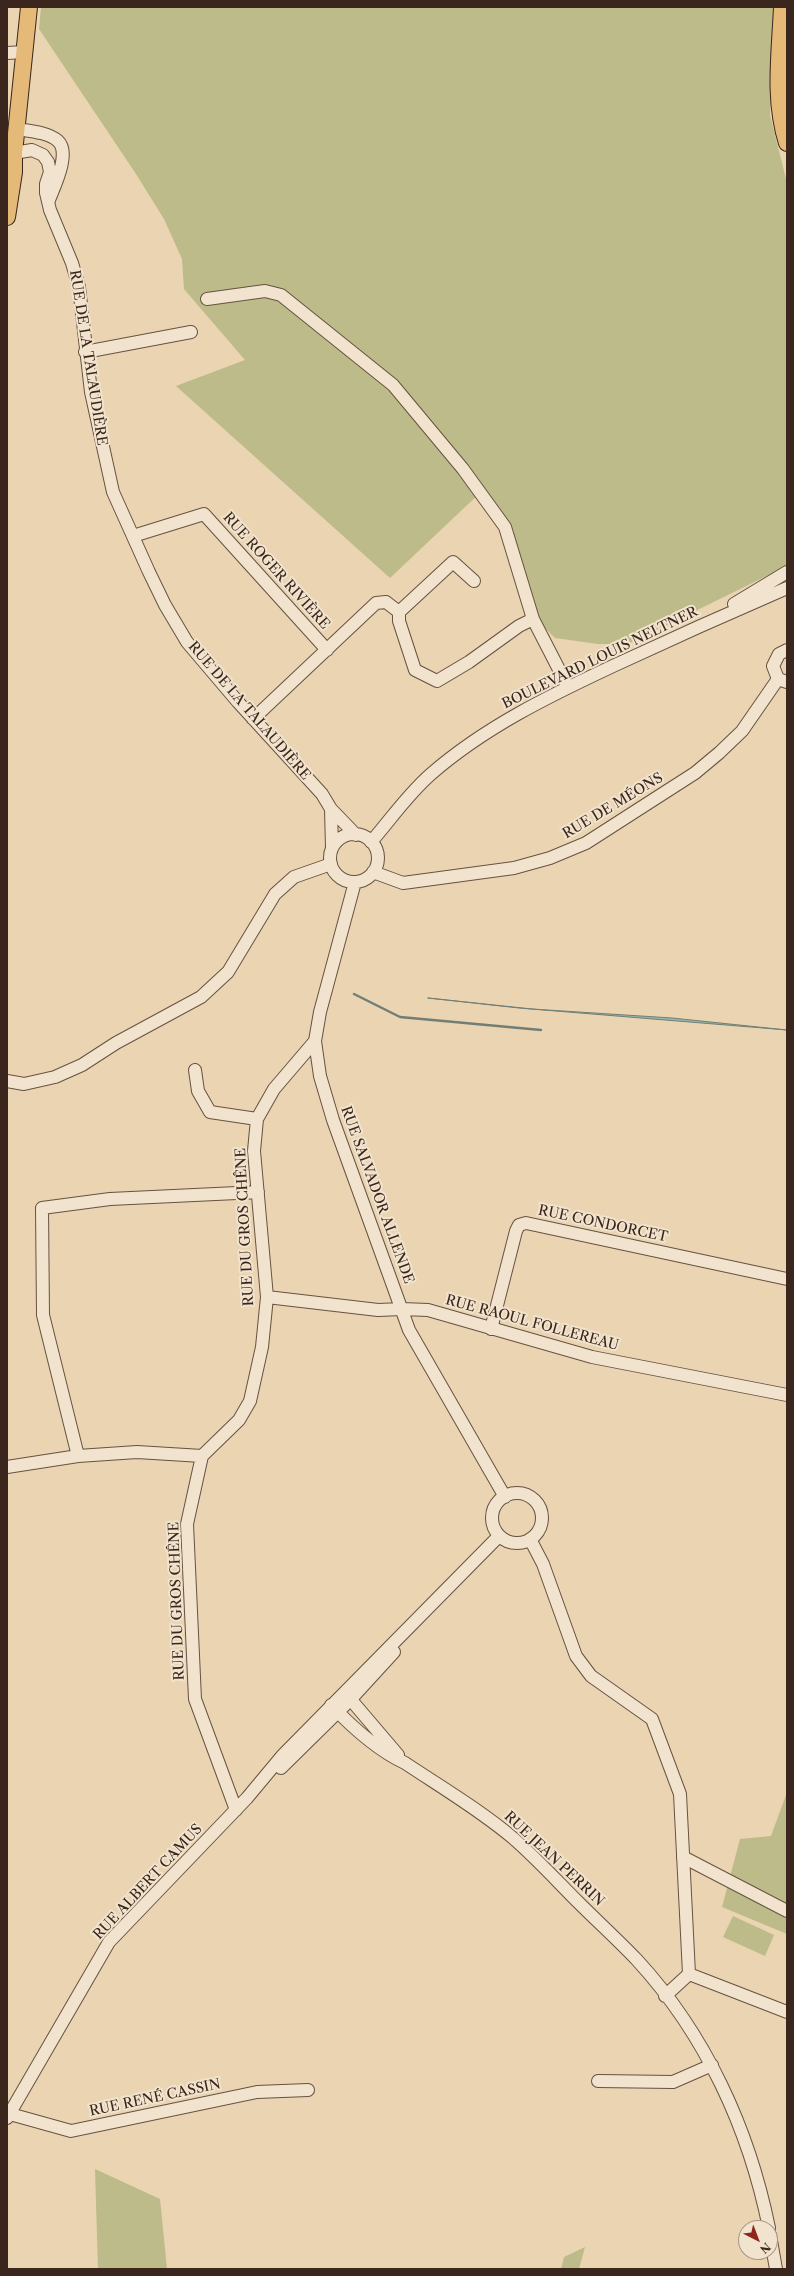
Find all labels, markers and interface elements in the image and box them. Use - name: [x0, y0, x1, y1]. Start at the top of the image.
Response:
- street label: RUE DE LA TALAUDIÈRE: [66, 269, 110, 447]
- street label: RUE ROGER RIVIÈRE: [219, 509, 333, 633]
- street label: BOULEVARD LOUIS NELTNER: [499, 603, 701, 713]
- street label: RUE DE LA TALAUDIÈRE: [184, 638, 314, 784]
- street label: RUE DE MÉONS: [560, 769, 666, 843]
- street label: RUE SALVADOR ALLENDE: [337, 1104, 417, 1286]
- street label: RUE DU GROS CHÊNE: [232, 1147, 258, 1307]
- street label: RUE CONDORCET: [537, 1202, 669, 1246]
- street label: RUE RAOUL FOLLEREAU: [444, 1292, 620, 1354]
- street label: RUE DU GROS CHÊNE: [166, 1521, 188, 1681]
- street label: RUE JEAN PERRIN: [500, 1808, 608, 1910]
- street label: RUE ALBERT CAMUS: [90, 1821, 206, 1943]
- street label: RUE RENÉ CASSIN: [88, 2076, 222, 2120]
- north arrow: [738, 2220, 778, 2260]
- text: N: [757, 2240, 774, 2257]

